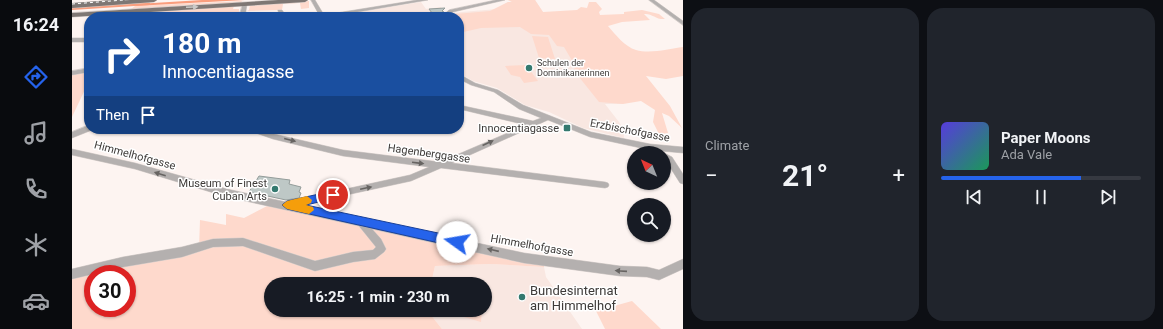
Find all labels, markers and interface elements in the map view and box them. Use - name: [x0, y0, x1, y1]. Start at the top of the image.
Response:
- one-way arrow: [186, 4, 198, 11]
- text: 16:24: [13, 14, 59, 35]
- text: 180 m: [162, 27, 241, 60]
- icon: right: [96, 28, 148, 80]
- place label: Schulen der Dominikanerinnen: [537, 58, 609, 78]
- text: Innocentiagasse: [162, 61, 294, 82]
- icon: directions: [22, 63, 50, 91]
- marker: Schulen der Dominikanerinnen: [524, 63, 534, 73]
- icon: arrive: [137, 104, 159, 126]
- text: Then: [96, 106, 129, 124]
- street label: Erzbischofgasse: [589, 116, 671, 145]
- icon: music: [22, 119, 50, 147]
- place label: Innocentiagasse: [478, 122, 559, 135]
- marker: Innocentiagasse: [562, 123, 572, 133]
- text: Paper Moons: [1001, 129, 1091, 147]
- street label: Himmelhofgasse: [93, 138, 177, 173]
- one-way arrow: [284, 138, 296, 144]
- text: Climate: [705, 138, 749, 153]
- one-way arrow: [483, 140, 494, 146]
- street label: Hagenberggasse: [387, 141, 471, 166]
- north arrow: [627, 146, 671, 190]
- map controls: [627, 146, 671, 242]
- text: Ada Vale: [1001, 147, 1052, 162]
- text: 21°: [782, 158, 828, 193]
- one-way arrow: [412, 160, 424, 166]
- text: −: [705, 163, 718, 188]
- text: +: [893, 163, 905, 188]
- one-way arrow: [154, 170, 166, 176]
- icon: phone: [22, 175, 50, 203]
- place label: Museum of Finest Cuban Arts: [179, 177, 267, 203]
- pin: [316, 178, 350, 212]
- marker: Museum of Finest Cuban Arts: [270, 184, 280, 194]
- icon: arrive: [322, 184, 344, 206]
- one-way arrow: [360, 184, 372, 190]
- icon: previous: [963, 186, 985, 208]
- icon: pause: [1030, 186, 1052, 208]
- icon: next: [1097, 186, 1119, 208]
- button: search: [627, 198, 671, 242]
- position arrow: [436, 221, 478, 263]
- icon: climate: [22, 231, 50, 259]
- street label: Himmelhofgasse: [490, 232, 574, 259]
- one-way arrow: [487, 247, 499, 253]
- speed limit sign: 30: [84, 265, 136, 317]
- one-way arrow: [615, 267, 627, 274]
- place label: Bundesinternat am Himmelhof: [530, 283, 618, 313]
- icon: car: [22, 287, 50, 315]
- text: 16:25 · 1 min · 230 m: [307, 288, 449, 306]
- marker: Bundesinternat am Himmelhof: [517, 292, 527, 302]

